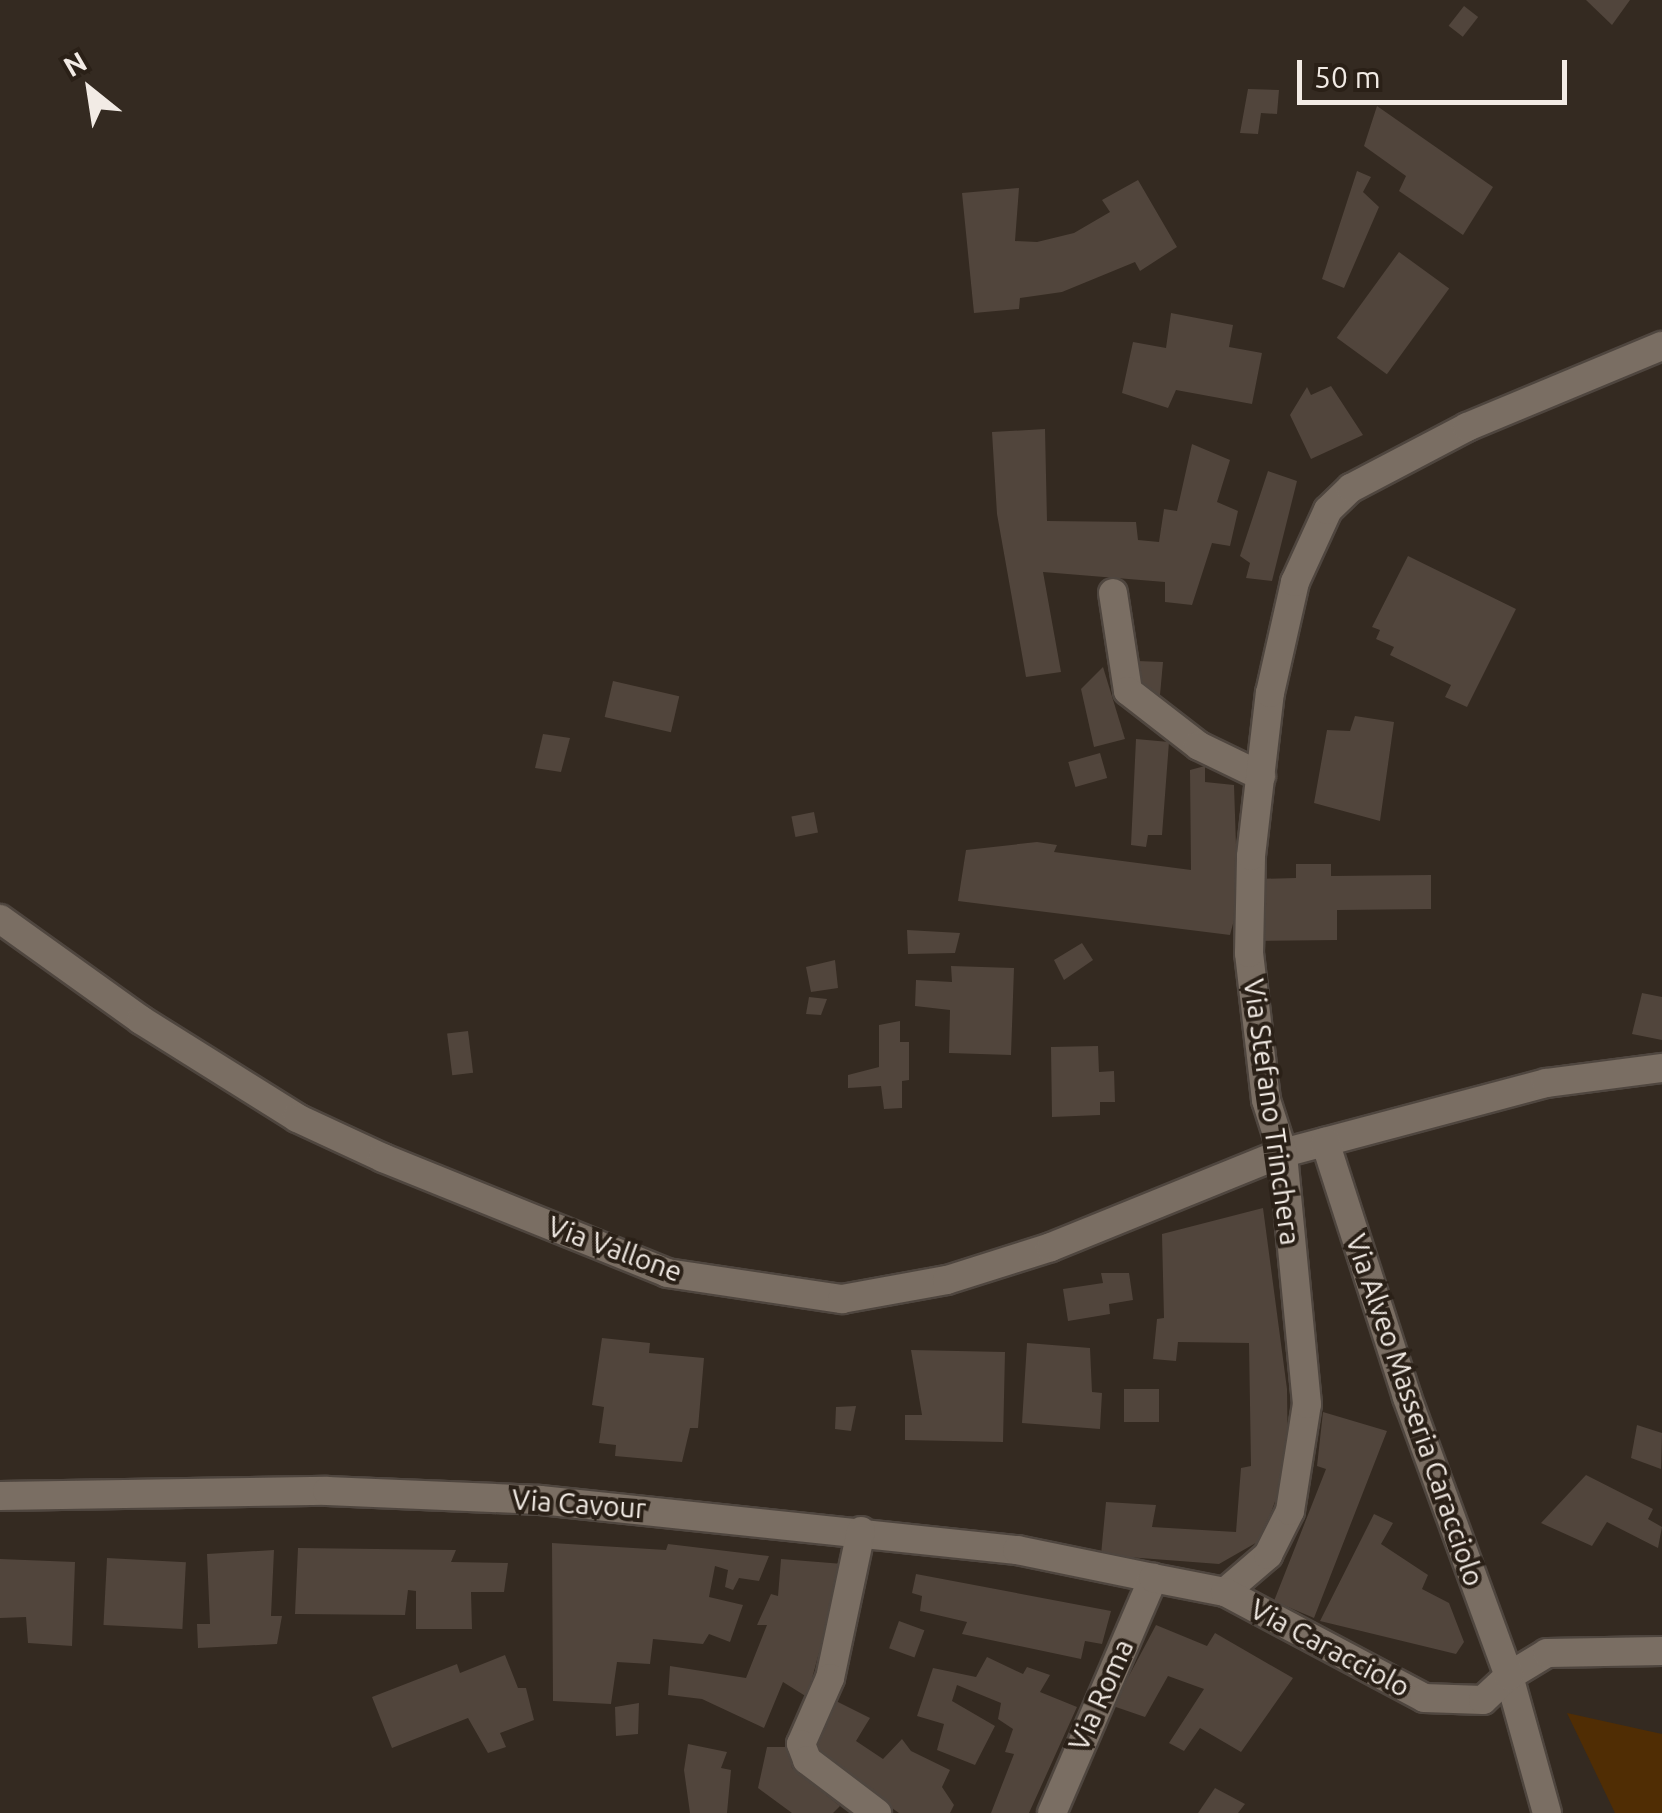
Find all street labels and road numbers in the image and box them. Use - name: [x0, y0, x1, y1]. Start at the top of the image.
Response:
- street label: Via Stefano Trinchera: [1237, 977, 1307, 1247]
- street label: Via Vallone: [543, 1209, 687, 1289]
- street label: Via Alveo Masseria Caracciolo: [1339, 1230, 1491, 1590]
- street label: Via Cavour: [511, 1483, 647, 1525]
- street label: Via Caracciolo: [1245, 1592, 1415, 1704]
- street label: Via Roma: [1062, 1634, 1140, 1756]

